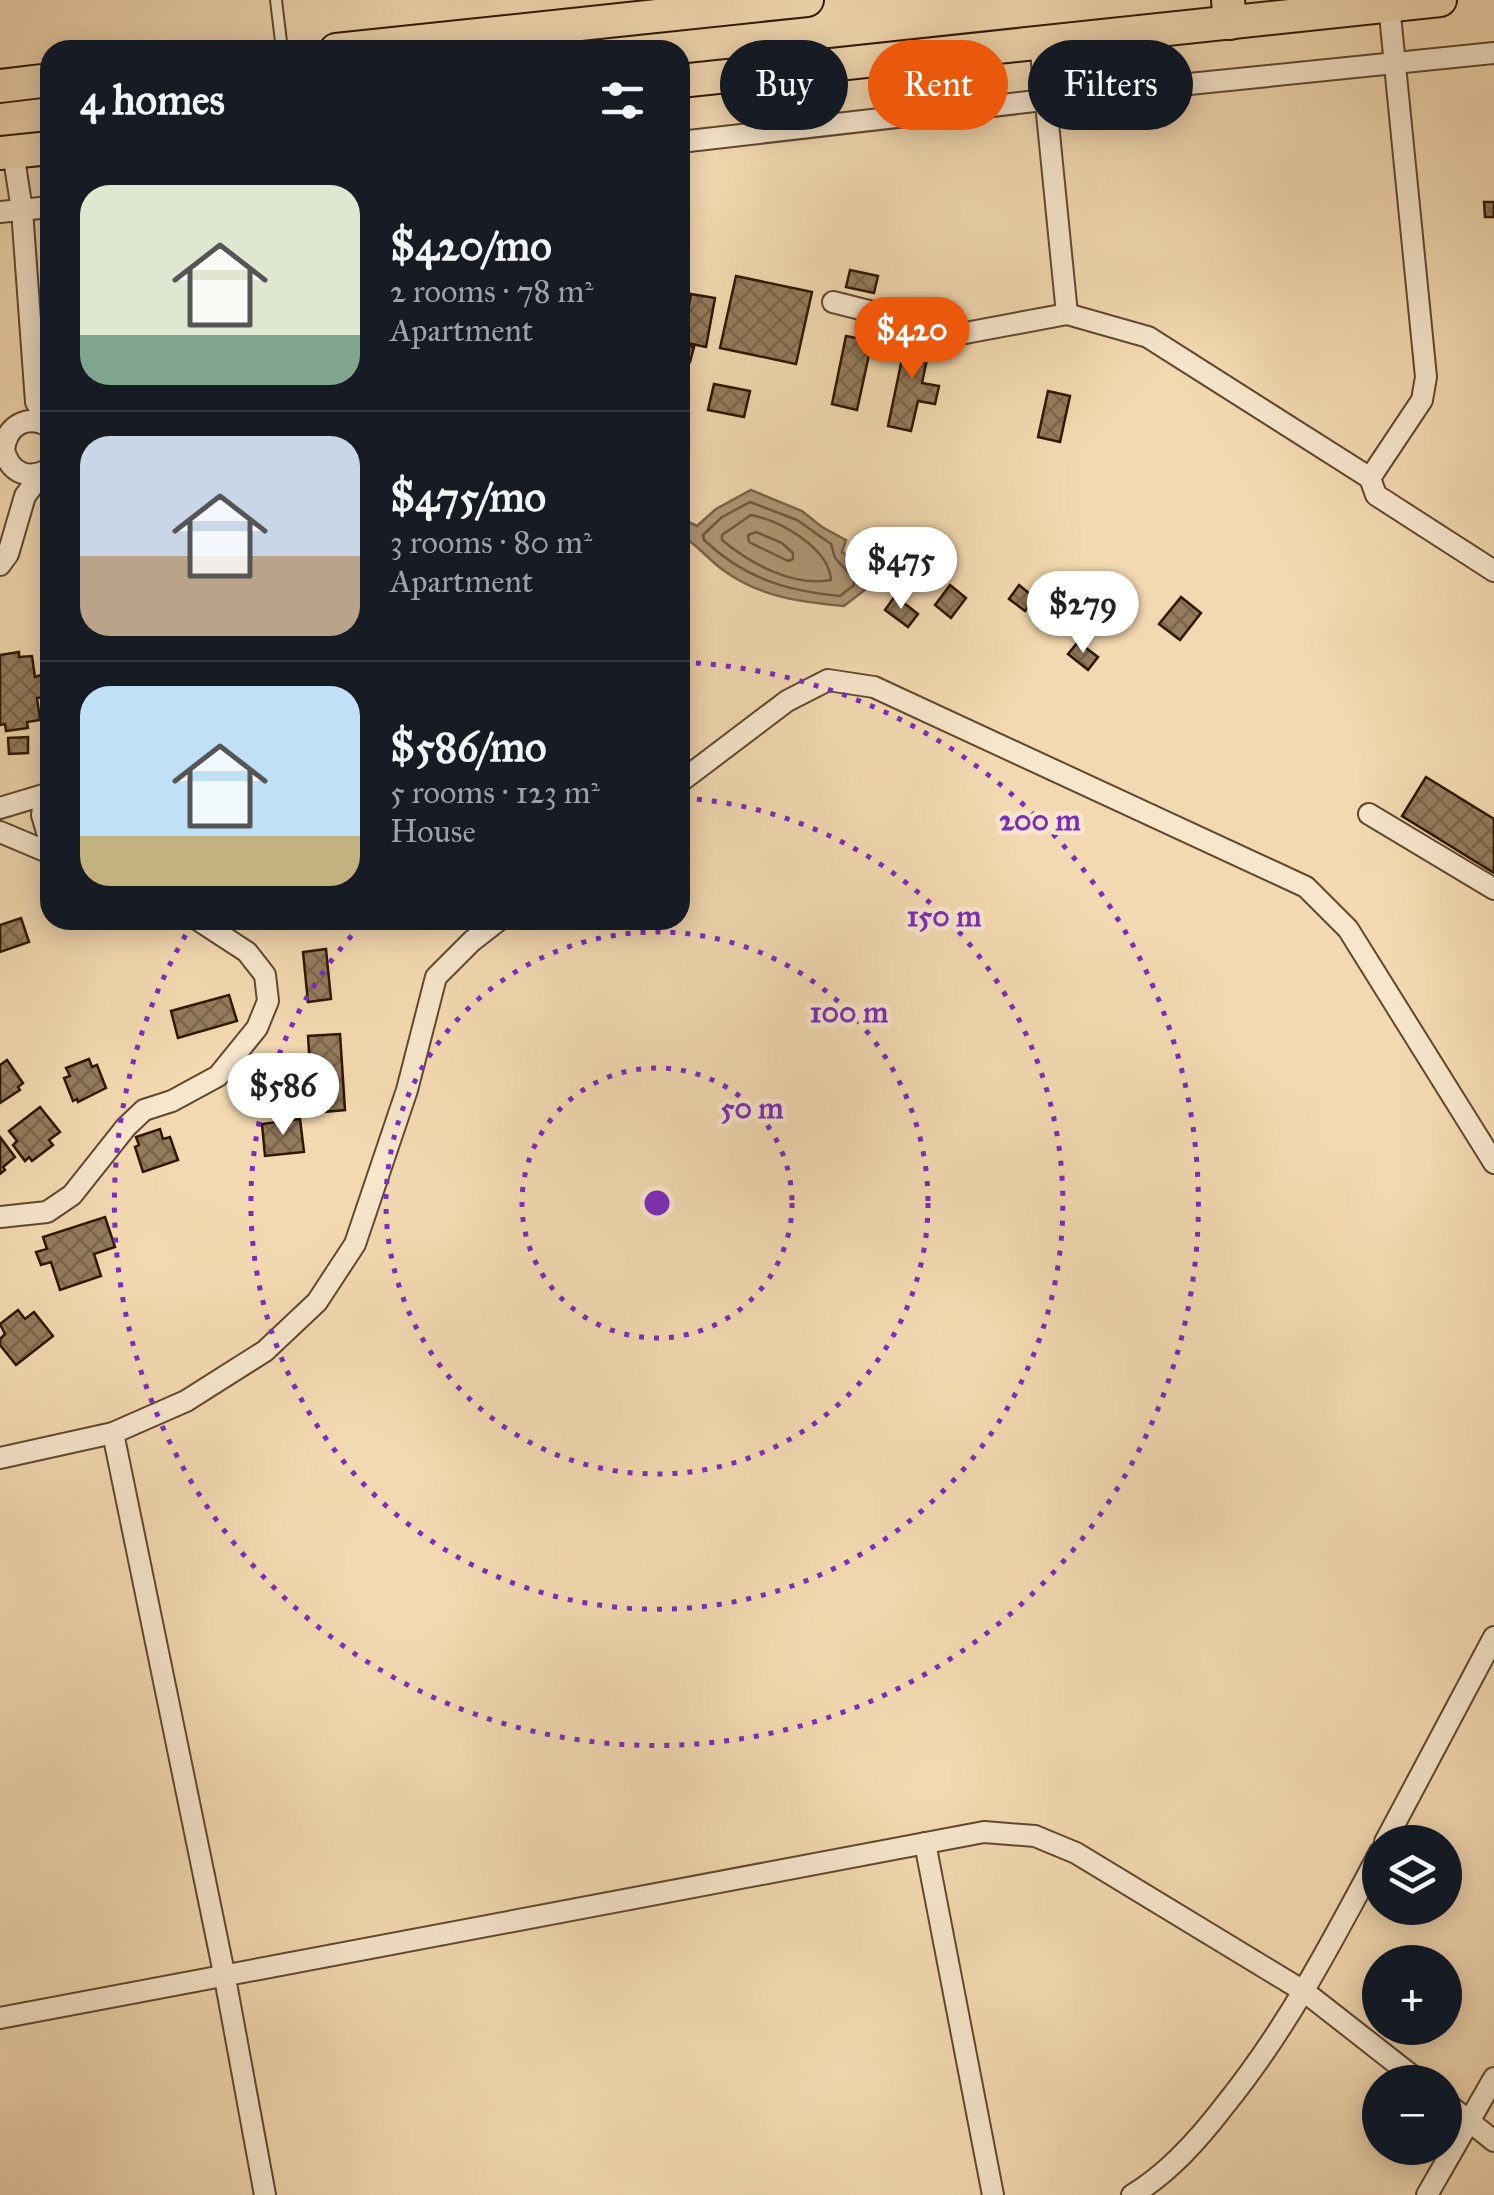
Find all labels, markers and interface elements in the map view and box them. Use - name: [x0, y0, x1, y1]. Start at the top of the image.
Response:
- chip: Buy: [720, 40, 848, 130]
- chip: Rent: [868, 40, 1008, 130]
- chip: Filters: [1028, 40, 1193, 130]
- icon: filters: [595, 73, 650, 128]
- text: 4 homes: [80, 74, 225, 126]
- text: $420/mo: [390, 220, 552, 272]
- icon: home: [160, 225, 280, 345]
- text: 2 rooms · 78 m²: [390, 272, 594, 311]
- pin: $420: [853, 297, 971, 382]
- text: $420: [876, 310, 948, 349]
- text: Apartment: [390, 311, 533, 350]
- text: $475/mo: [390, 471, 546, 523]
- icon: home: [160, 476, 280, 596]
- text: 3 rooms · 80 m²: [390, 523, 592, 562]
- pin: $475: [842, 527, 960, 612]
- text: $475: [867, 540, 935, 579]
- text: Apartment: [390, 562, 533, 601]
- pin: $279: [1024, 571, 1142, 656]
- text: $279: [1049, 584, 1117, 623]
- text: $586/mo: [390, 721, 547, 773]
- icon: home: [160, 726, 280, 846]
- text: 5 rooms · 123 m²: [390, 773, 600, 812]
- text: 200 m: [999, 802, 1081, 838]
- text: House: [390, 812, 476, 851]
- text: 150 m: [907, 898, 982, 934]
- text: 100 m: [810, 994, 889, 1030]
- pin: $586: [224, 1053, 342, 1138]
- text: $586: [249, 1066, 317, 1105]
- text: 50 m: [720, 1090, 784, 1126]
- centre of rings: [639, 1185, 675, 1221]
- map controls: [1362, 1825, 1462, 2165]
- button: layers: [1362, 1825, 1462, 1925]
- button: +: [1362, 1945, 1462, 2045]
- button: −: [1362, 2065, 1462, 2165]

